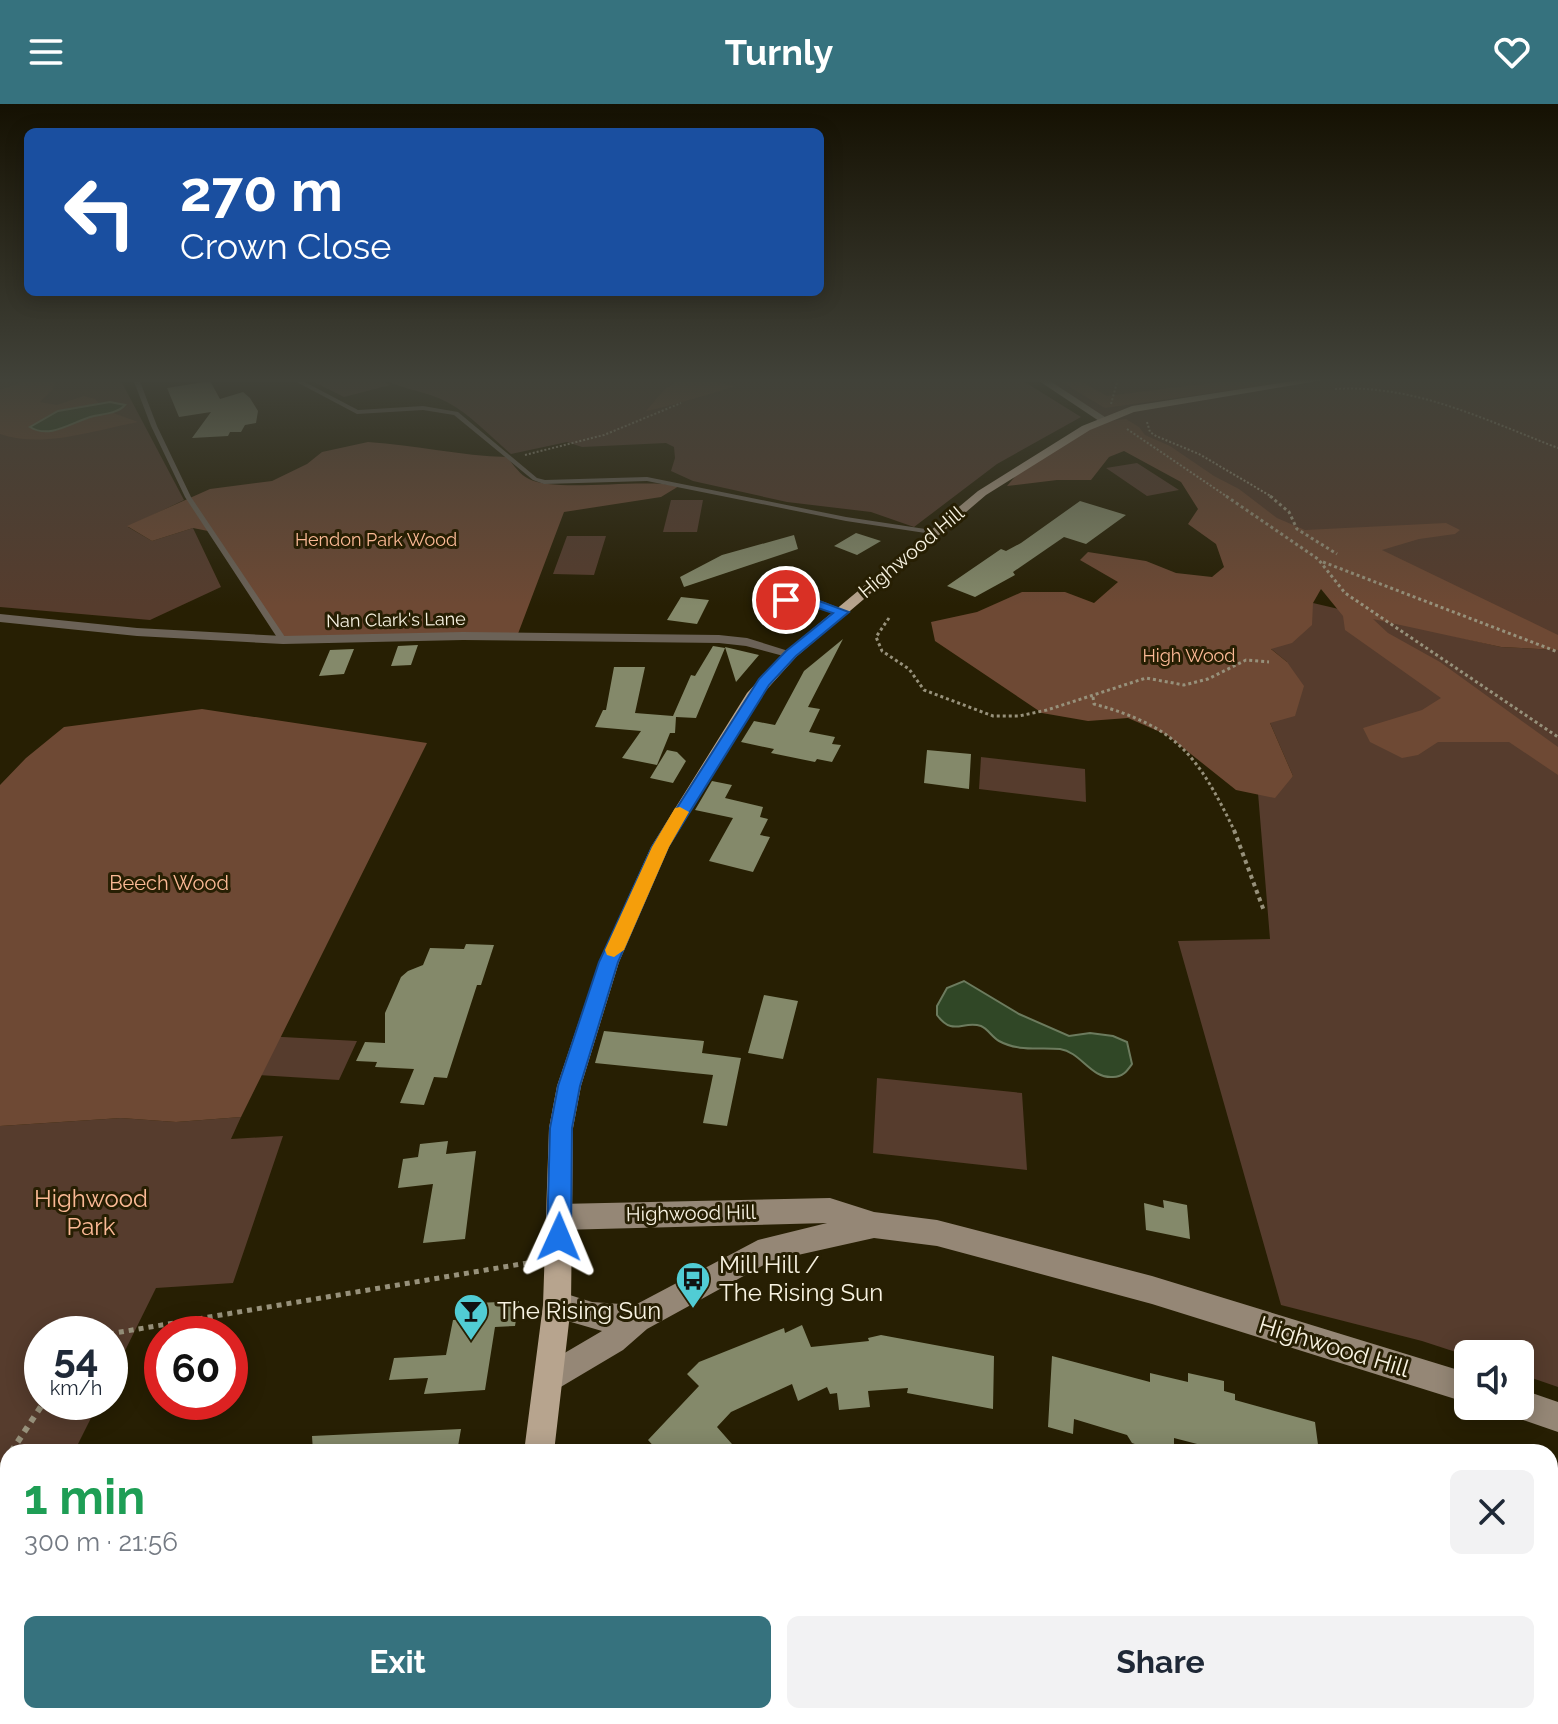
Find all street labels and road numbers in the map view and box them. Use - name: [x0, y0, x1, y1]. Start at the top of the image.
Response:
- street label: Highwood Hill: [853, 501, 969, 603]
- street label: Nan Clark's Lane: [326, 608, 466, 631]
- street label: Highwood Hill: [626, 1200, 757, 1226]
- street label: Highwood Hill: [1255, 1310, 1414, 1383]

